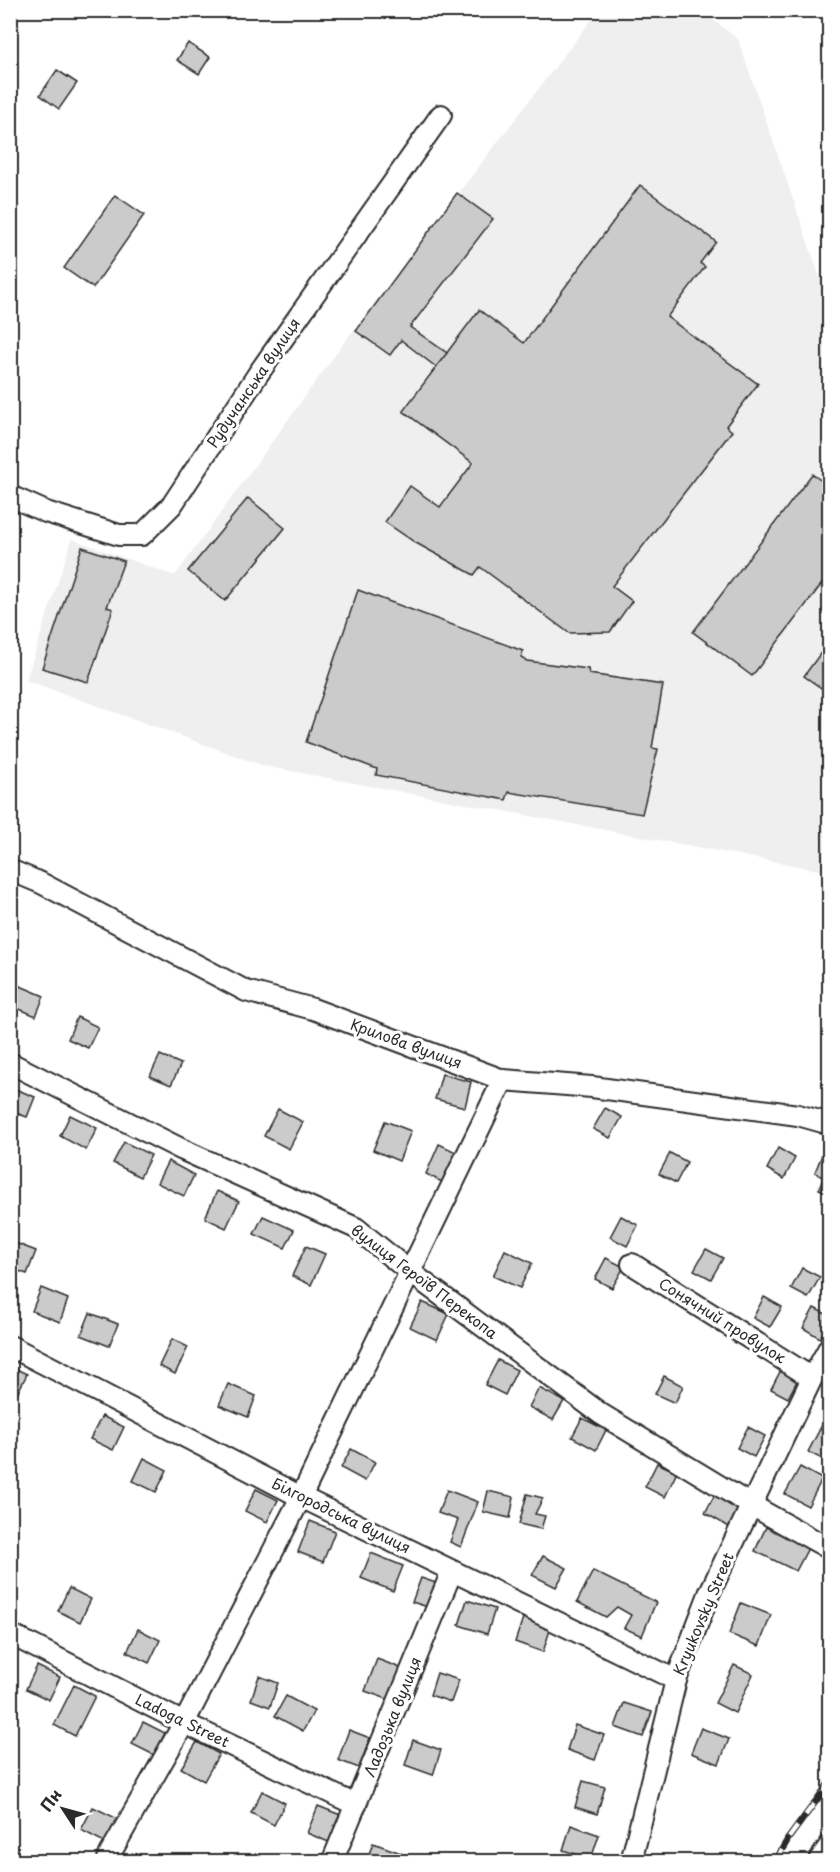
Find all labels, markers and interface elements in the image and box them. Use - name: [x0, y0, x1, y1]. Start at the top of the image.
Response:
- street label: Рудучанська вулиця: [201, 313, 305, 452]
- street label: Крилова вулиця: [347, 1012, 466, 1073]
- street label: вулиця Героїв Перекопа: [347, 1218, 504, 1344]
- street label: Сонячний провулок: [655, 1271, 791, 1368]
- street label: Білгородська вулиця: [268, 1471, 415, 1558]
- street label: Kryukovsky Street: [666, 1548, 739, 1678]
- street label: Ладозька вулиця: [357, 1653, 426, 1780]
- street label: Ladoga Street: [132, 1687, 234, 1752]
- north arrow: [33, 1779, 93, 1839]
- text: Пн: [34, 1783, 67, 1816]

